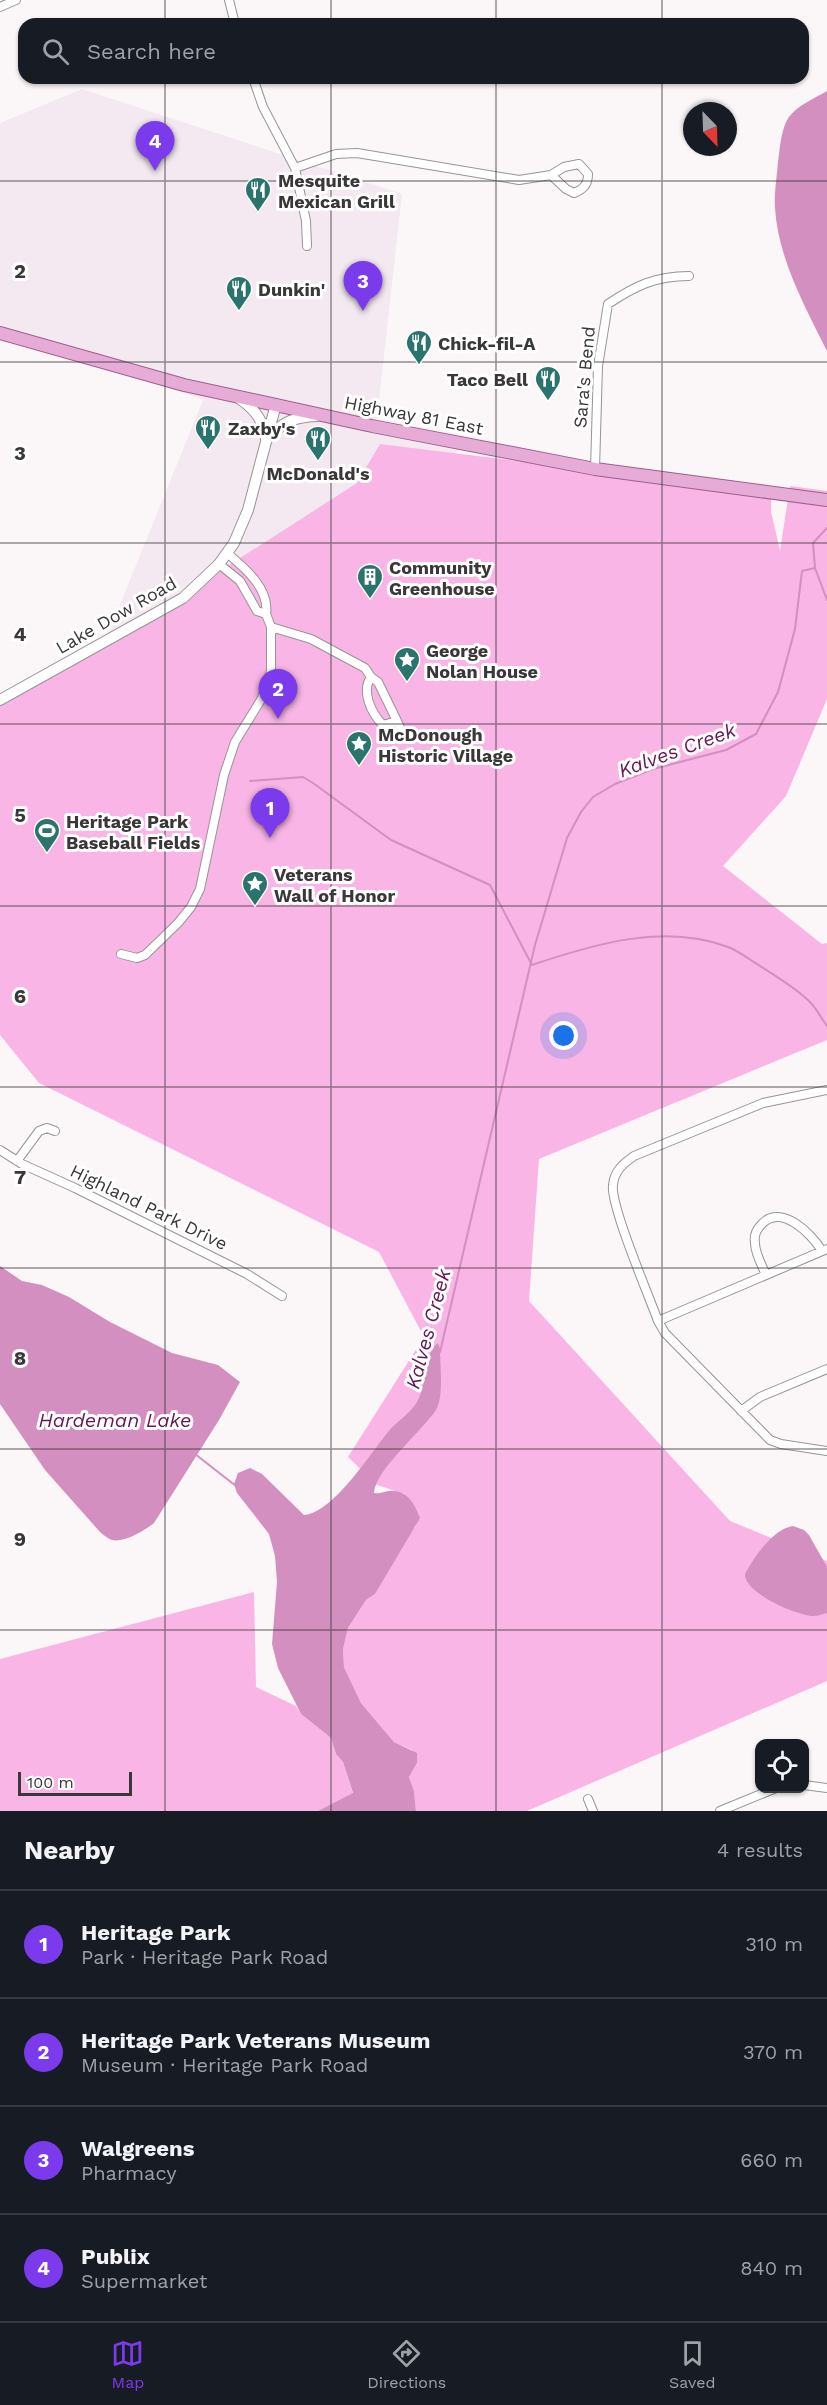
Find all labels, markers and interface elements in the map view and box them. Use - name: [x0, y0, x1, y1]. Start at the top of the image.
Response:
- search box: [18, 18, 809, 84]
- icon: search: [39, 35, 72, 68]
- text: Search here: [87, 39, 216, 64]
- north arrow: [683, 102, 737, 156]
- pin: 4: [136, 122, 174, 171]
- place label: Mesquite Mexican Grill: [278, 170, 395, 212]
- restaurant icon: Mesquite Mexican Grill: [243, 175, 273, 213]
- text: 2: [14, 259, 26, 283]
- pin: 3: [344, 262, 382, 311]
- restaurant icon: Dunkin': [224, 274, 254, 312]
- place label: Dunkin': [258, 279, 325, 300]
- street label: Sara's Bend: [569, 325, 599, 429]
- restaurant icon: Chick-fil-A: [404, 328, 434, 366]
- place label: Chick-fil-A: [438, 333, 536, 354]
- restaurant icon: Taco Bell: [533, 364, 563, 402]
- place label: Taco Bell: [447, 369, 528, 390]
- street label: Highway 81 East: [343, 391, 486, 439]
- restaurant icon: Zaxby's: [193, 413, 223, 451]
- place label: Zaxby's: [228, 418, 296, 439]
- restaurant icon: McDonald's: [303, 424, 333, 462]
- text: 3: [14, 441, 26, 465]
- place label: McDonald's: [267, 463, 370, 484]
- place label: Community Greenhouse: [389, 557, 495, 599]
- building icon: Community Greenhouse: [355, 562, 385, 600]
- street label: Lake Dow Road: [52, 572, 180, 658]
- text: 4: [14, 622, 27, 646]
- place label: George Nolan House: [426, 640, 538, 682]
- place icon: George Nolan House: [392, 645, 422, 683]
- pin: 2: [258, 670, 298, 719]
- water label: Kalves Creek: [615, 717, 740, 782]
- place label: McDonough Historic Village: [378, 724, 513, 766]
- place icon: McDonough Historic Village: [344, 729, 374, 767]
- pin: 1: [250, 788, 290, 838]
- text: 5: [14, 803, 26, 827]
- place label: Heritage Park Baseball Fields: [66, 811, 201, 853]
- sports icon: Heritage Park Baseball Fields: [32, 816, 62, 854]
- place label: Veterans Wall of Honor: [274, 864, 395, 906]
- place icon: Veterans Wall of Honor: [240, 869, 270, 907]
- text: 6: [14, 984, 26, 1008]
- your location: [549, 1021, 578, 1050]
- street label: Highland Park Drive: [67, 1160, 231, 1254]
- text: 7: [14, 1165, 26, 1189]
- water label: Kalves Creek: [400, 1265, 456, 1392]
- text: 8: [14, 1346, 26, 1370]
- water label: Hardeman Lake: [39, 1408, 191, 1432]
- text: 9: [14, 1527, 26, 1551]
- map controls: [755, 1739, 809, 1793]
- button: locate: [755, 1739, 809, 1793]
- scale bar: [18, 1769, 132, 1796]
- text: 100 m: [27, 1773, 74, 1792]
- text: Nearby: [24, 1835, 115, 1865]
- text: 4 results: [717, 1838, 803, 1862]
- text: Heritage Park: [81, 1920, 230, 1945]
- text: 1: [39, 1932, 48, 1956]
- text: 310 m: [745, 1932, 803, 1956]
- text: Park · Heritage Park Road: [81, 1945, 328, 1969]
- text: Heritage Park Veterans Museum: [81, 2028, 431, 2053]
- text: 2: [38, 2040, 49, 2064]
- text: 370 m: [743, 2040, 803, 2064]
- text: Museum · Heritage Park Road: [81, 2053, 368, 2077]
- text: Walgreens: [81, 2136, 194, 2161]
- text: 3: [38, 2148, 49, 2172]
- text: 660 m: [740, 2148, 803, 2172]
- text: Pharmacy: [81, 2161, 177, 2185]
- text: Publix: [81, 2244, 150, 2269]
- text: 4: [37, 2256, 50, 2280]
- text: 840 m: [740, 2256, 803, 2280]
- text: Supermarket: [81, 2269, 207, 2293]
- tab: Map: [111, 2337, 144, 2392]
- tab: Directions: [367, 2337, 446, 2392]
- tab: Saved: [669, 2337, 716, 2392]

